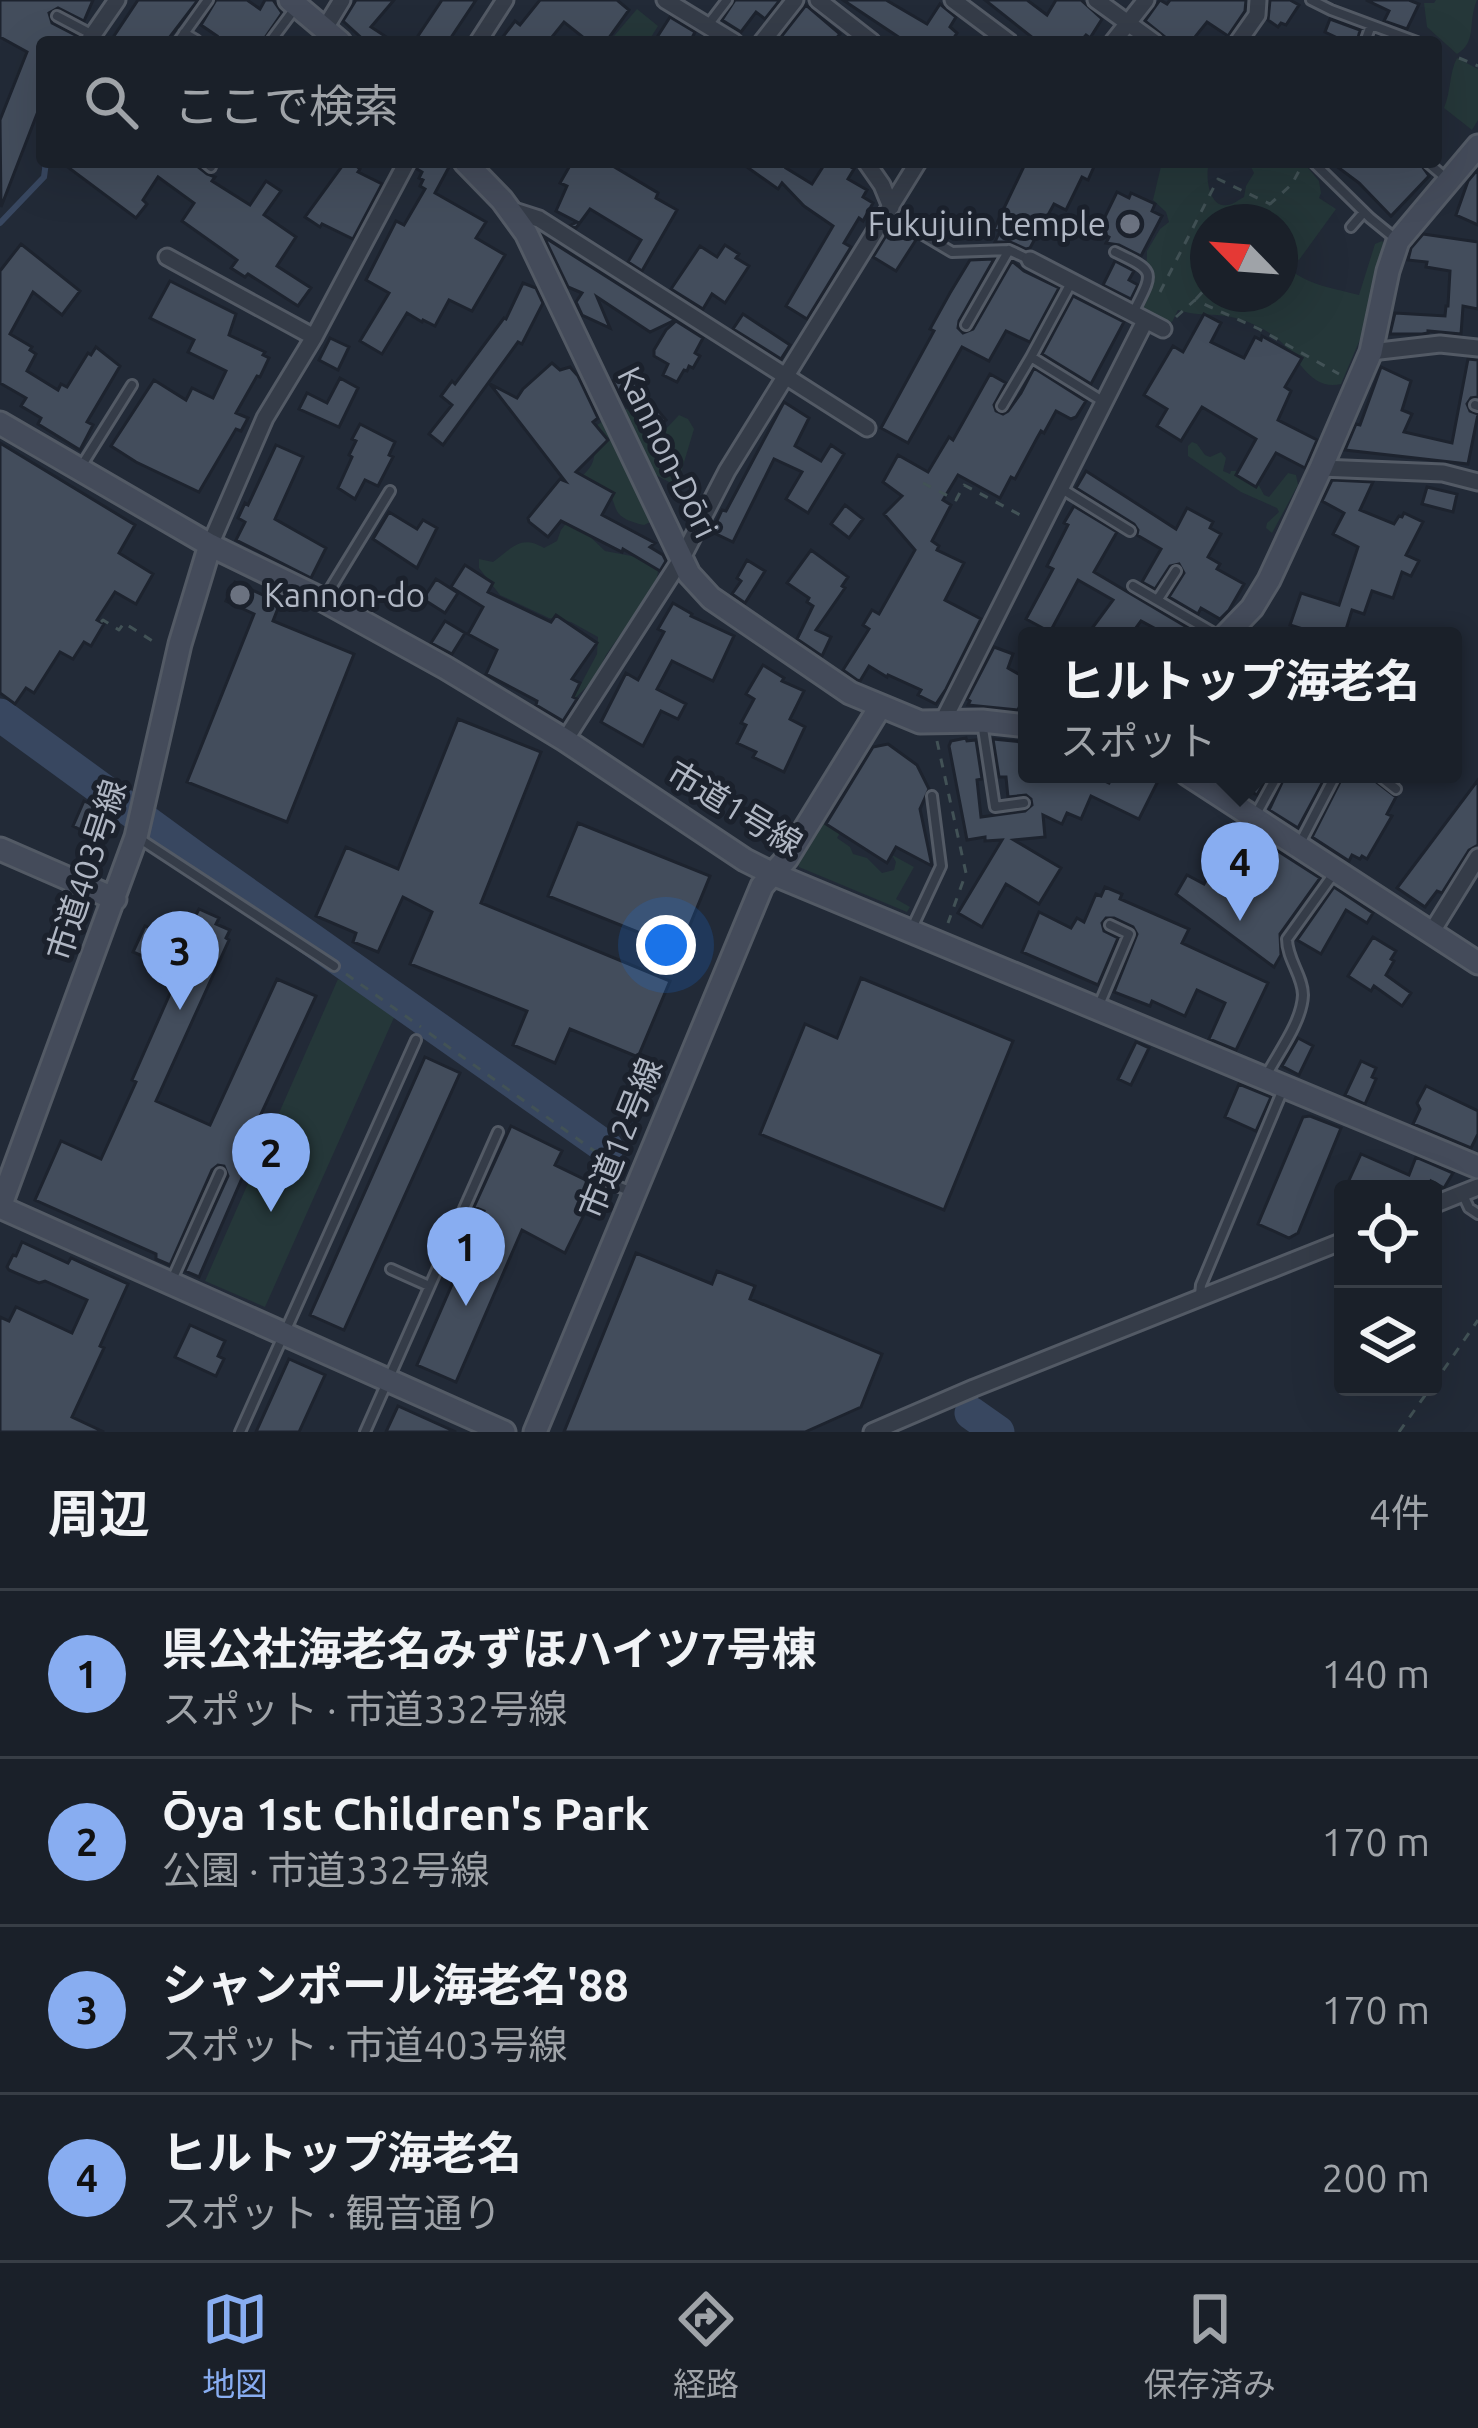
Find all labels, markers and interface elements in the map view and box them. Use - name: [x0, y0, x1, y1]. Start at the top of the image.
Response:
- search box: [36, 36, 1442, 168]
- icon: search: [78, 69, 144, 135]
- text: ここで検索: [174, 80, 399, 131]
- north arrow: [1190, 204, 1298, 312]
- place label: Fukujuin temple: [868, 205, 1106, 242]
- marker: Fukujuin temple: [1117, 211, 1143, 237]
- street label: Kannon-Dōri: [611, 360, 726, 543]
- place label: Kannon-do: [264, 576, 425, 613]
- marker: Kannon-do: [227, 582, 253, 608]
- popup: [1018, 627, 1462, 783]
- text: ヒルトップ海老名: [1060, 655, 1420, 706]
- text: スポット: [1060, 719, 1216, 762]
- street label: 市道1号線: [661, 753, 809, 862]
- street label: 市道403号線: [39, 775, 132, 965]
- pin: 4: [1201, 822, 1279, 921]
- pin: 3: [141, 911, 219, 1010]
- your location: [636, 915, 696, 975]
- street label: 市道12号線: [571, 1052, 668, 1223]
- pin: 2: [232, 1113, 310, 1212]
- map controls: [1334, 1180, 1442, 1396]
- button: locate: [1334, 1180, 1442, 1288]
- pin: 1: [427, 1207, 505, 1306]
- button: layers: [1334, 1288, 1442, 1396]
- text: 周辺: [48, 1484, 150, 1542]
- text: 4件: [1369, 1491, 1430, 1534]
- text: 県公社海老名みずほハイツ7号棟: [162, 1623, 816, 1674]
- text: 1: [76, 1652, 98, 1695]
- text: 140 m: [1321, 1652, 1430, 1695]
- text: スポット · 市道332号線: [162, 1687, 567, 1730]
- text: Ōya 1st Children's Park: [162, 1788, 649, 1839]
- text: 2: [76, 1820, 98, 1863]
- text: 170 m: [1321, 1820, 1430, 1863]
- text: 公園 · 市道332号線: [162, 1848, 489, 1891]
- text: シャンポール海老名'88: [162, 1959, 629, 2010]
- text: 3: [76, 1988, 98, 2031]
- text: 170 m: [1321, 1988, 1430, 2031]
- text: スポット · 市道403号線: [162, 2023, 567, 2066]
- text: ヒルトップ海老名: [162, 2127, 522, 2178]
- text: 4: [76, 2156, 98, 2199]
- text: 200 m: [1321, 2156, 1430, 2199]
- text: スポット · 観音通り: [162, 2191, 501, 2234]
- tab: 地図: [202, 2286, 268, 2406]
- tab: 経路: [673, 2286, 739, 2406]
- tab: 保存済み: [1144, 2286, 1276, 2406]

